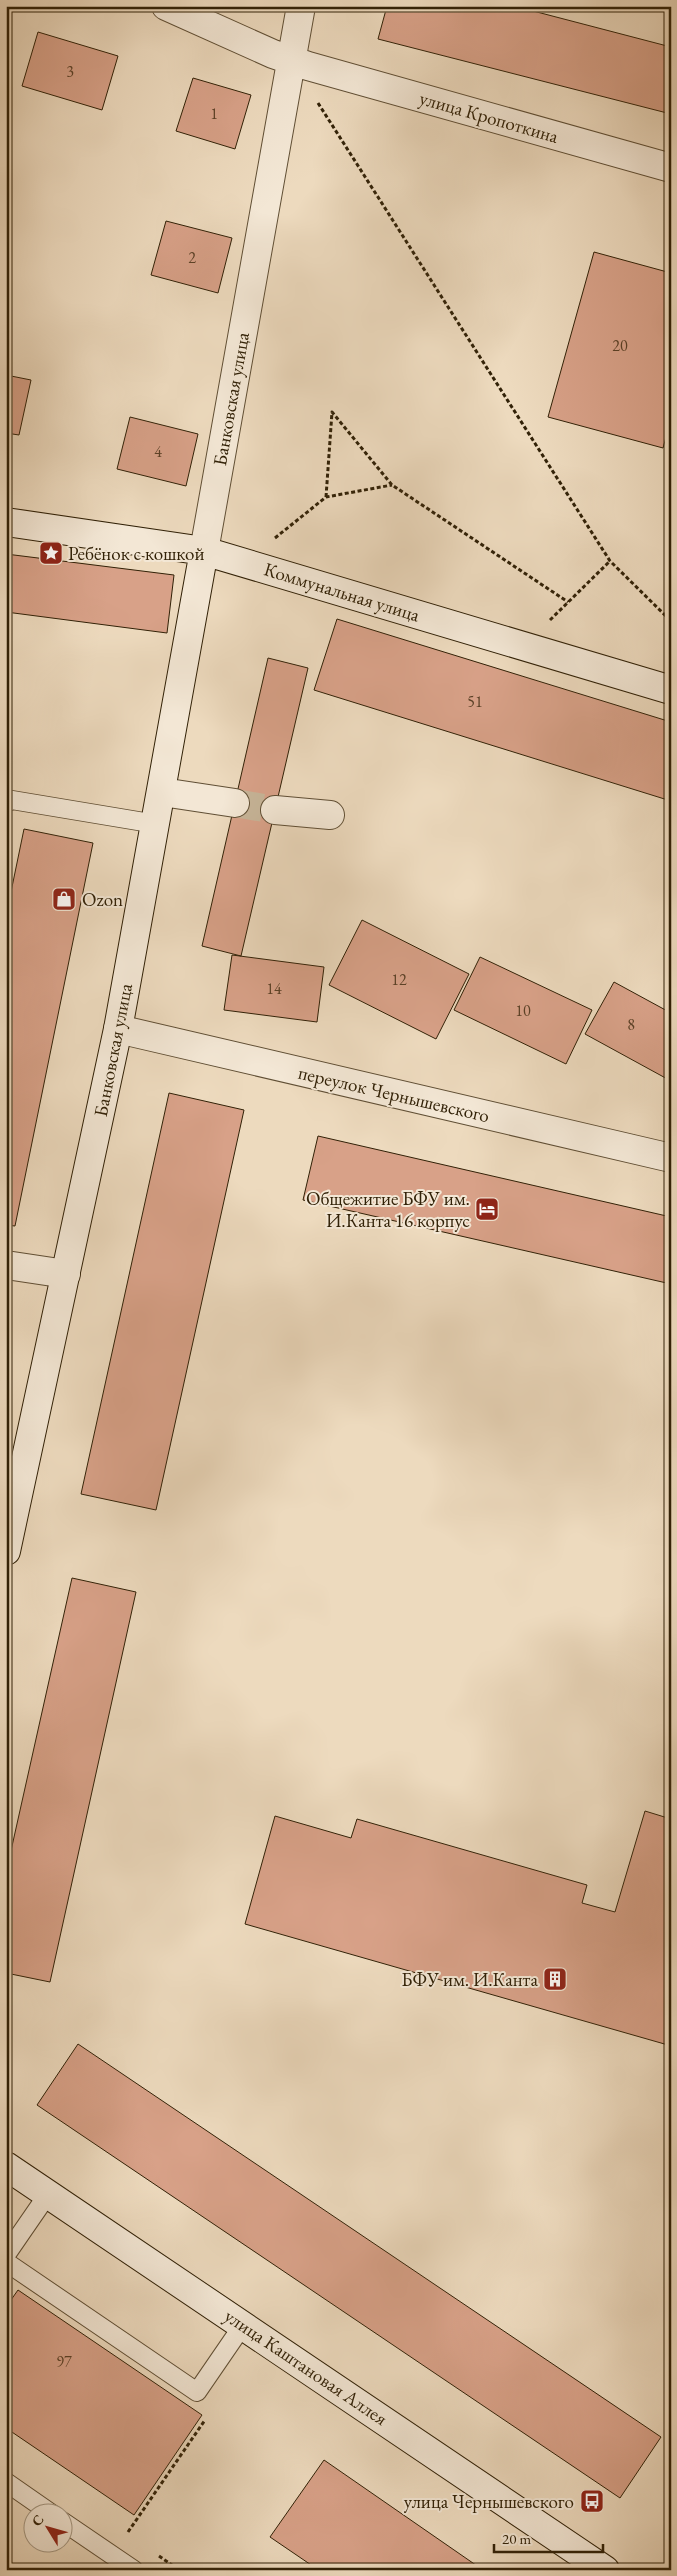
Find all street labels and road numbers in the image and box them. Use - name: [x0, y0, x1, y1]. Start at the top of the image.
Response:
- street label: улица Кропоткина: [417, 85, 562, 149]
- street label: Банковская улица: [207, 330, 255, 468]
- street label: Коммунальная улица: [261, 556, 423, 628]
- street label: Банковская улица: [88, 981, 138, 1119]
- street label: переулок Чернышевского: [296, 1060, 492, 1128]
- street label: улица Каштановая Аллея: [220, 2303, 393, 2431]

